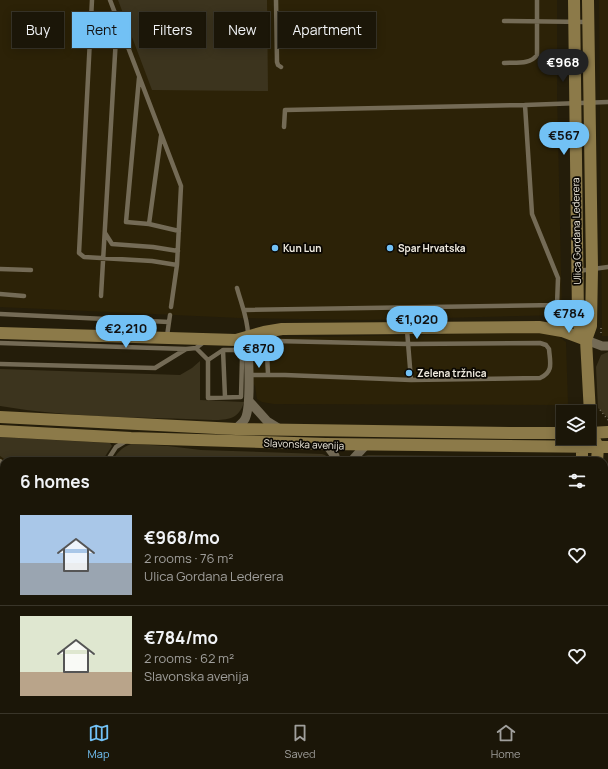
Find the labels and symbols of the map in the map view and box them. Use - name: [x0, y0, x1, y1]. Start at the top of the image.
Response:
- pin: €968: [539, 49, 587, 83]
- pin: €567: [540, 122, 588, 156]
- street label: Ulica Gordana Lederera: [568, 177, 584, 285]
- place label: Kun Lun: [283, 241, 321, 255]
- place label: Spar Hrvatska: [398, 241, 466, 255]
- marker: Kun Lun: [270, 243, 280, 253]
- marker: Spar Hrvatska: [385, 243, 395, 253]
- pin: €784: [545, 300, 593, 334]
- pin: €1,020: [384, 306, 450, 340]
- pin: €2,210: [93, 315, 159, 349]
- pin: €870: [235, 335, 283, 369]
- place label: Zelena tržnica: [417, 366, 487, 380]
- marker: Zelena tržnica: [404, 368, 414, 378]
- street label: Slavonska avenija: [263, 436, 345, 452]

